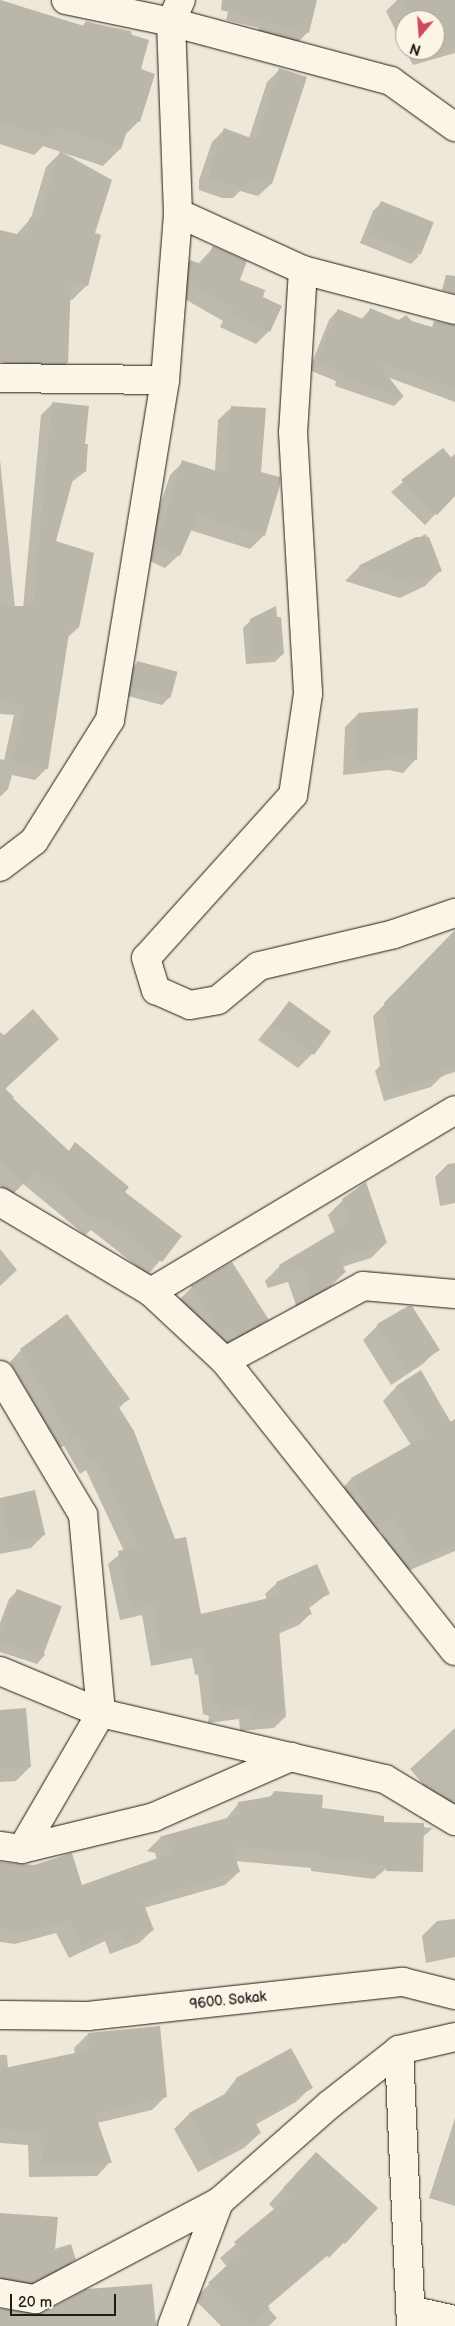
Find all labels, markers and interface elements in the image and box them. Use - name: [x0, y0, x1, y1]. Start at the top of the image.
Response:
- north arrow: [395, 10, 445, 60]
- text: N: [408, 39, 423, 59]
- street label: 9600. Sokak: [189, 1989, 267, 2013]
- scale bar: [12, 2284, 119, 2316]
- text: 20 m: [18, 2293, 52, 2312]

